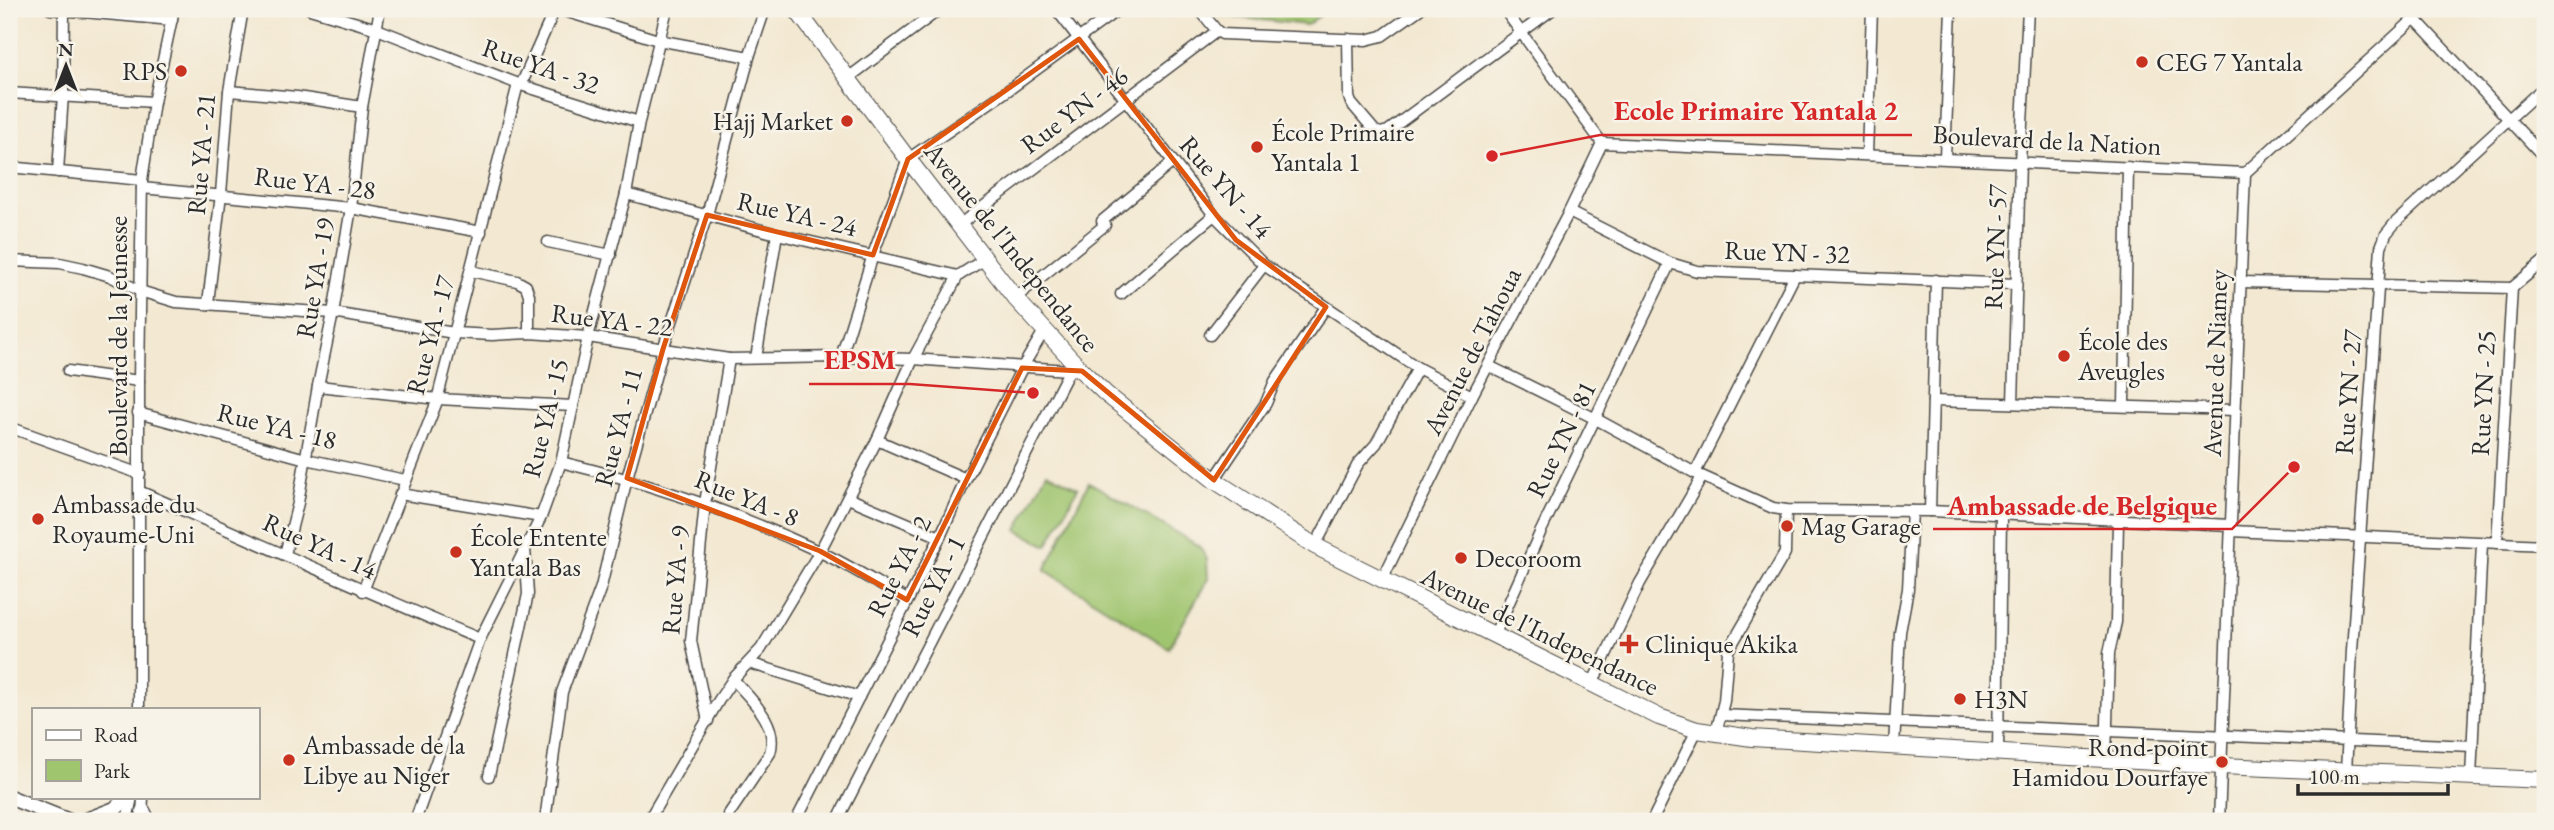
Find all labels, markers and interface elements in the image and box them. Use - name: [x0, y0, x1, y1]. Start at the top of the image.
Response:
- street label: Rue YA - 32: [478, 30, 605, 102]
- north arrow: [32, 32, 102, 102]
- text: N: [58, 37, 74, 62]
- place label: CEG 7 Yantala: [2156, 45, 2303, 79]
- place label: RPS: [122, 54, 167, 88]
- marker: CEG 7 Yantala: [2134, 54, 2150, 70]
- street label: Rue YN - 46: [1014, 59, 1134, 161]
- marker: RPS: [173, 63, 189, 79]
- callout: Ecole Primaire Yantala 2: [1600, 86, 1912, 135]
- street label: Rue YA - 21: [179, 92, 223, 216]
- text: Ecole Primaire Yantala 2: [1614, 92, 1898, 128]
- place label: Hajj Market: [712, 104, 833, 138]
- marker: Hajj Market: [839, 113, 855, 129]
- place label: École Primaire Yantala 1: [1271, 115, 1414, 179]
- street label: Boulevard de la Nation: [1932, 117, 2163, 163]
- street label: Rue YN - 14: [1172, 128, 1280, 246]
- street label: Avenue de l'Independance: [916, 134, 1107, 359]
- marker: École Primaire Yantala 1: [1249, 139, 1265, 155]
- street label: Rue YA - 28: [252, 159, 378, 207]
- street label: Rue YN - 57: [1976, 183, 2014, 310]
- street label: Rue YA - 24: [734, 184, 861, 244]
- street label: Rue YA - 19: [288, 215, 342, 341]
- street label: Boulevard de la Jeunesse: [101, 216, 135, 456]
- street label: Rue YN - 32: [1724, 233, 1851, 271]
- street label: Avenue de Tahoua: [1415, 261, 1529, 441]
- street label: Avenue de Niamey: [2195, 268, 2235, 458]
- street label: Rue YA - 17: [398, 271, 462, 398]
- street label: Rue YA - 22: [549, 296, 675, 344]
- place label: École des Aveugles: [2077, 324, 2168, 388]
- street label: Rue YN - 27: [2327, 328, 2369, 456]
- street label: Rue YN - 25: [2463, 329, 2503, 457]
- callout: EPSM: [809, 335, 910, 384]
- text: EPSM: [824, 341, 897, 377]
- marker: École des Aveugles: [2056, 348, 2072, 364]
- street label: Rue YA - 15: [514, 355, 576, 481]
- street label: Rue YA - 11: [586, 364, 650, 490]
- street label: Rue YN - 81: [1518, 375, 1604, 503]
- street label: Rue YA - 18: [214, 395, 340, 457]
- street label: Rue YA - 8: [690, 462, 804, 534]
- callout: Ambassade de Belgique: [1933, 480, 2232, 529]
- place label: Ambassade du Royaume-Uni: [51, 487, 196, 551]
- text: Ambassade de Belgique: [1946, 487, 2217, 523]
- street label: Rue YA - 14: [258, 505, 383, 587]
- street label: Rue YA - 2: [859, 509, 939, 622]
- place label: Mag Garage: [1801, 509, 1921, 543]
- marker: Ambassade du Royaume-Uni: [30, 511, 46, 527]
- marker: Mag Garage: [1779, 518, 1795, 534]
- place label: École Entente Yantala Bas: [470, 520, 607, 584]
- street label: Rue YA - 9: [653, 524, 697, 636]
- street label: Rue YA - 1: [893, 530, 973, 642]
- place label: Decoroom: [1475, 541, 1582, 575]
- marker: École Entente Yantala Bas: [448, 544, 464, 560]
- marker: Decoroom: [1453, 550, 1469, 566]
- street label: Avenue de l'Independance: [1415, 558, 1664, 703]
- place label: Clinique Akika: [1645, 627, 1799, 661]
- marker: Clinique Akika: [1619, 634, 1639, 654]
- place label: H3N: [1974, 682, 2029, 716]
- marker: H3N: [1952, 691, 1968, 707]
- legend: [32, 708, 259, 798]
- text: Road: [94, 721, 138, 748]
- place label: Ambassade de la Libye au Niger: [302, 728, 466, 792]
- place label: Rond-point Hamidou Dourfaye: [2012, 730, 2208, 794]
- marker: Ambassade de la Libye au Niger: [281, 752, 297, 768]
- scale bar: [2298, 753, 2449, 797]
- marker: Rond-point Hamidou Dourfaye: [2214, 754, 2230, 770]
- text: Park: [94, 757, 131, 784]
- text: 100 m: [2309, 763, 2360, 790]

